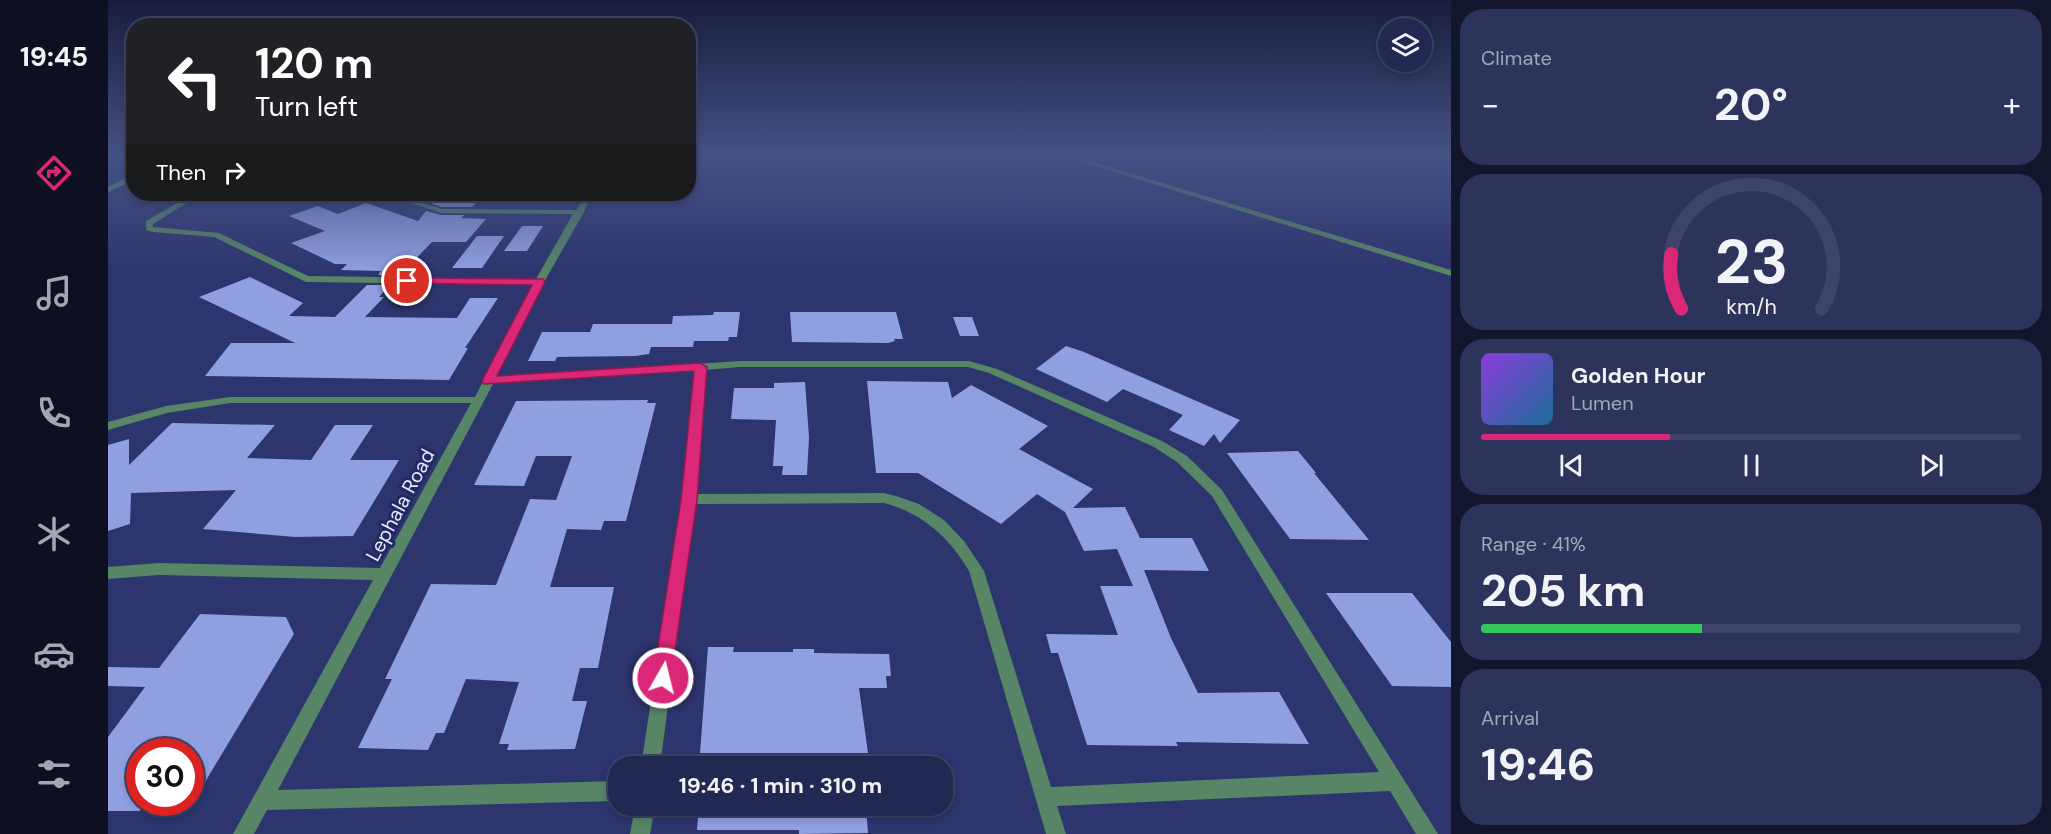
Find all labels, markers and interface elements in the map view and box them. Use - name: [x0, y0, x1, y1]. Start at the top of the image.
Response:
- map controls: [1378, 18, 1432, 72]
- button: layers: [1378, 18, 1432, 72]
- text: 120 m: [255, 36, 373, 91]
- text: 19:45: [20, 39, 88, 74]
- icon: left: [156, 42, 234, 120]
- text: Climate: [1481, 45, 1552, 71]
- text: 20°: [1714, 75, 1788, 134]
- text: −: [1481, 83, 1499, 126]
- text: +: [2003, 83, 2021, 126]
- text: Turn left: [255, 89, 358, 124]
- icon: directions: [33, 152, 75, 194]
- icon: right: [218, 156, 251, 189]
- text: Then: [156, 158, 206, 187]
- text: 23: [1714, 221, 1788, 302]
- pin: [381, 255, 432, 306]
- icon: arrive: [390, 264, 423, 297]
- icon: music: [33, 272, 75, 314]
- text: km/h: [1726, 293, 1776, 321]
- text: Golden Hour: [1571, 361, 1706, 390]
- text: Lumen: [1571, 390, 1634, 416]
- icon: phone: [33, 392, 75, 434]
- street label: Lephala Road: [360, 444, 440, 566]
- icon: previous: [1555, 449, 1588, 482]
- icon: pause: [1735, 449, 1768, 482]
- icon: next: [1915, 449, 1948, 482]
- icon: climate: [33, 513, 75, 555]
- text: Range · 41%: [1481, 531, 1586, 557]
- text: 205 km: [1481, 561, 1645, 620]
- icon: car: [33, 633, 75, 675]
- position arrow: [631, 646, 695, 710]
- text: Arrival: [1481, 705, 1539, 731]
- text: 19:46: [1481, 735, 1595, 794]
- speed limit sign: 30: [126, 738, 204, 816]
- icon: filters: [33, 753, 75, 795]
- text: 19:46 · 1 min · 310 m: [679, 771, 882, 800]

